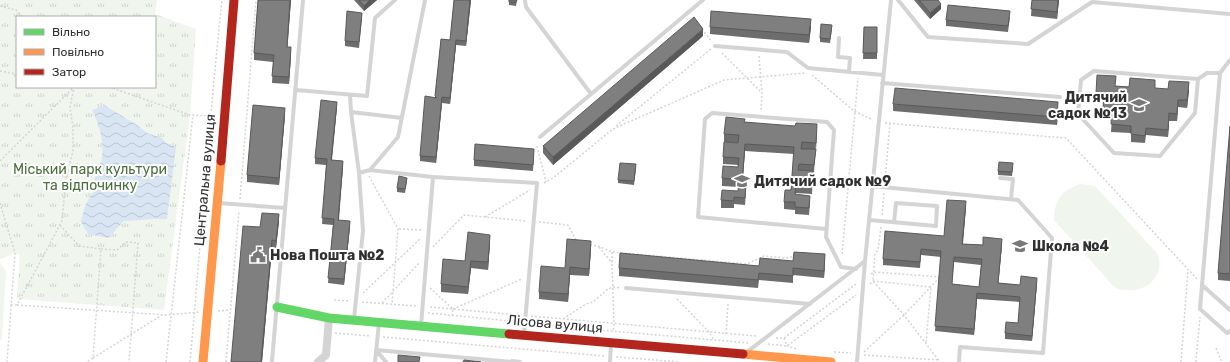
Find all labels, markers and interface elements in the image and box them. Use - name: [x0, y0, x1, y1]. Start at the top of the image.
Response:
- legend: [16, 16, 156, 88]
- text: Вільно: [52, 25, 90, 39]
- text: Повільно: [52, 45, 104, 59]
- text: Затор: [52, 65, 86, 79]
- place label: Дитячий садок №13: [1048, 89, 1127, 122]
- school or university icon: Дитячий садок №13: [1130, 96, 1148, 114]
- street label: Центральна вулиця: [191, 113, 219, 247]
- park label: Міський парк культури та відпочинку: [13, 161, 167, 194]
- school or university icon: Дитячий садок №9: [733, 172, 751, 190]
- place label: Дитячий садок №9: [754, 173, 891, 190]
- school or university icon: Школа №4: [1011, 237, 1029, 255]
- place label: Школа №4: [1032, 238, 1110, 255]
- public building icon: Нова Пошта №2: [249, 246, 267, 264]
- place label: Нова Пошта №2: [270, 247, 384, 264]
- street label: Лісова вулиця: [506, 311, 604, 337]

